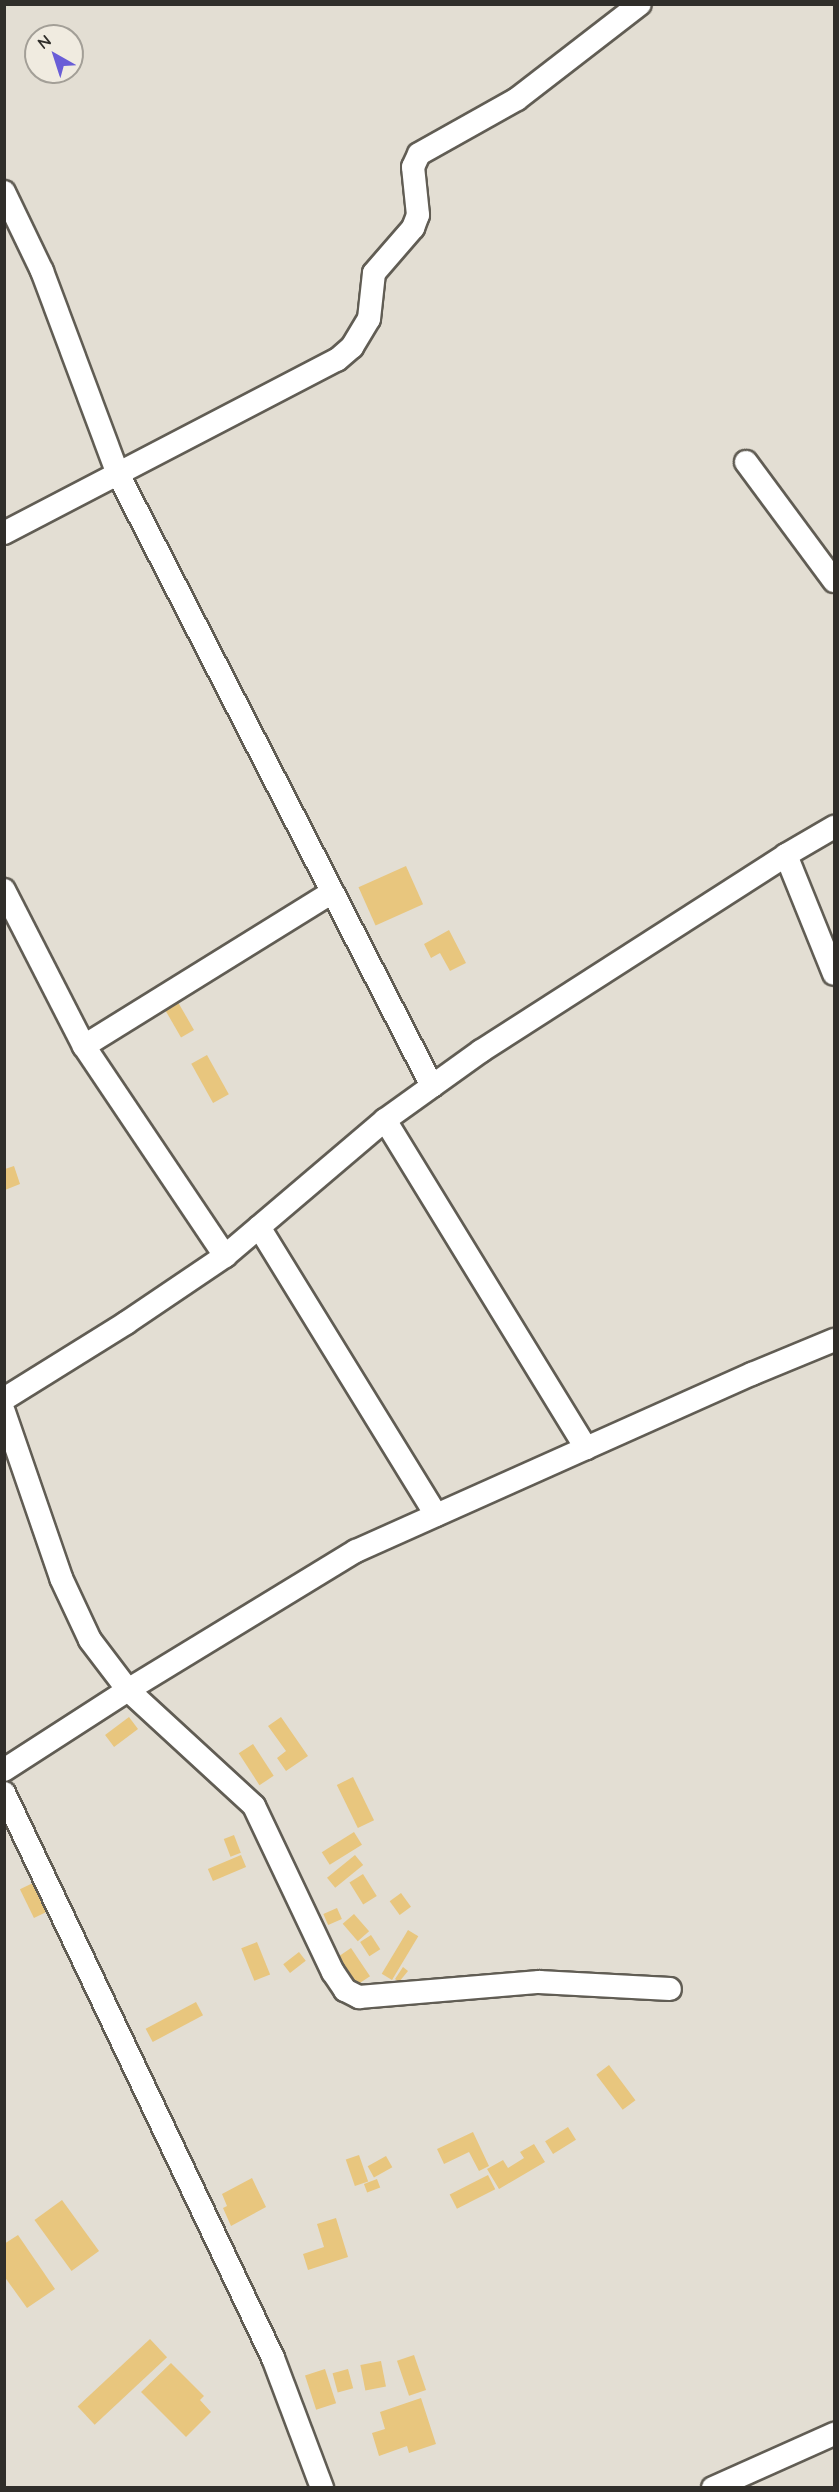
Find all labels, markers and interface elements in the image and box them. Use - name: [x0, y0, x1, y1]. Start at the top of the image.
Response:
- north arrow: [24, 24, 84, 84]
- text: N: [33, 30, 55, 53]

